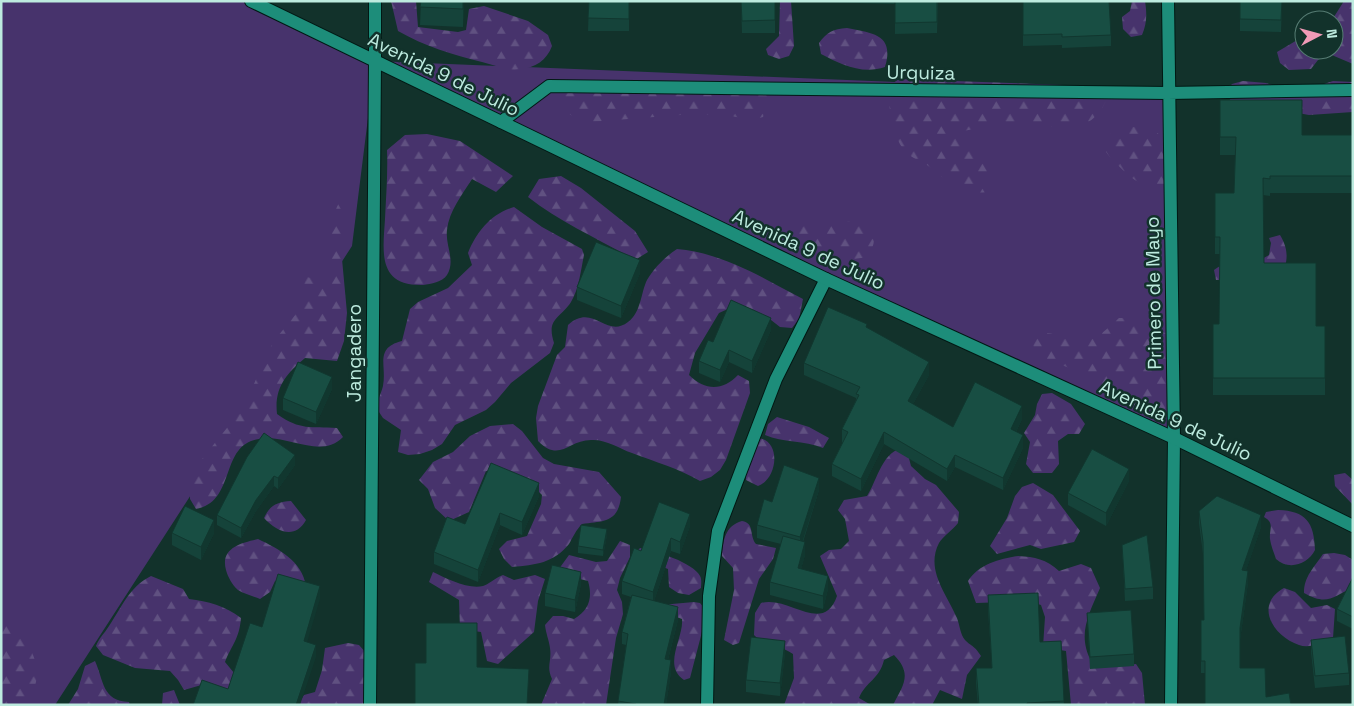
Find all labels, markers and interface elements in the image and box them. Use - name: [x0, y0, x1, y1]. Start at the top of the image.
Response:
- north arrow: [1294, 10, 1344, 60]
- street label: Avenida 9 de Julio: [364, 27, 524, 122]
- text: N: [1322, 28, 1341, 39]
- street label: Urquiza: [886, 59, 956, 86]
- street label: Avenida 9 de Julio: [729, 203, 889, 296]
- street label: Primero de Mayo: [1140, 216, 1167, 370]
- street label: Jangadero: [342, 304, 367, 402]
- street label: Avenida 9 de Julio: [1096, 374, 1256, 467]

